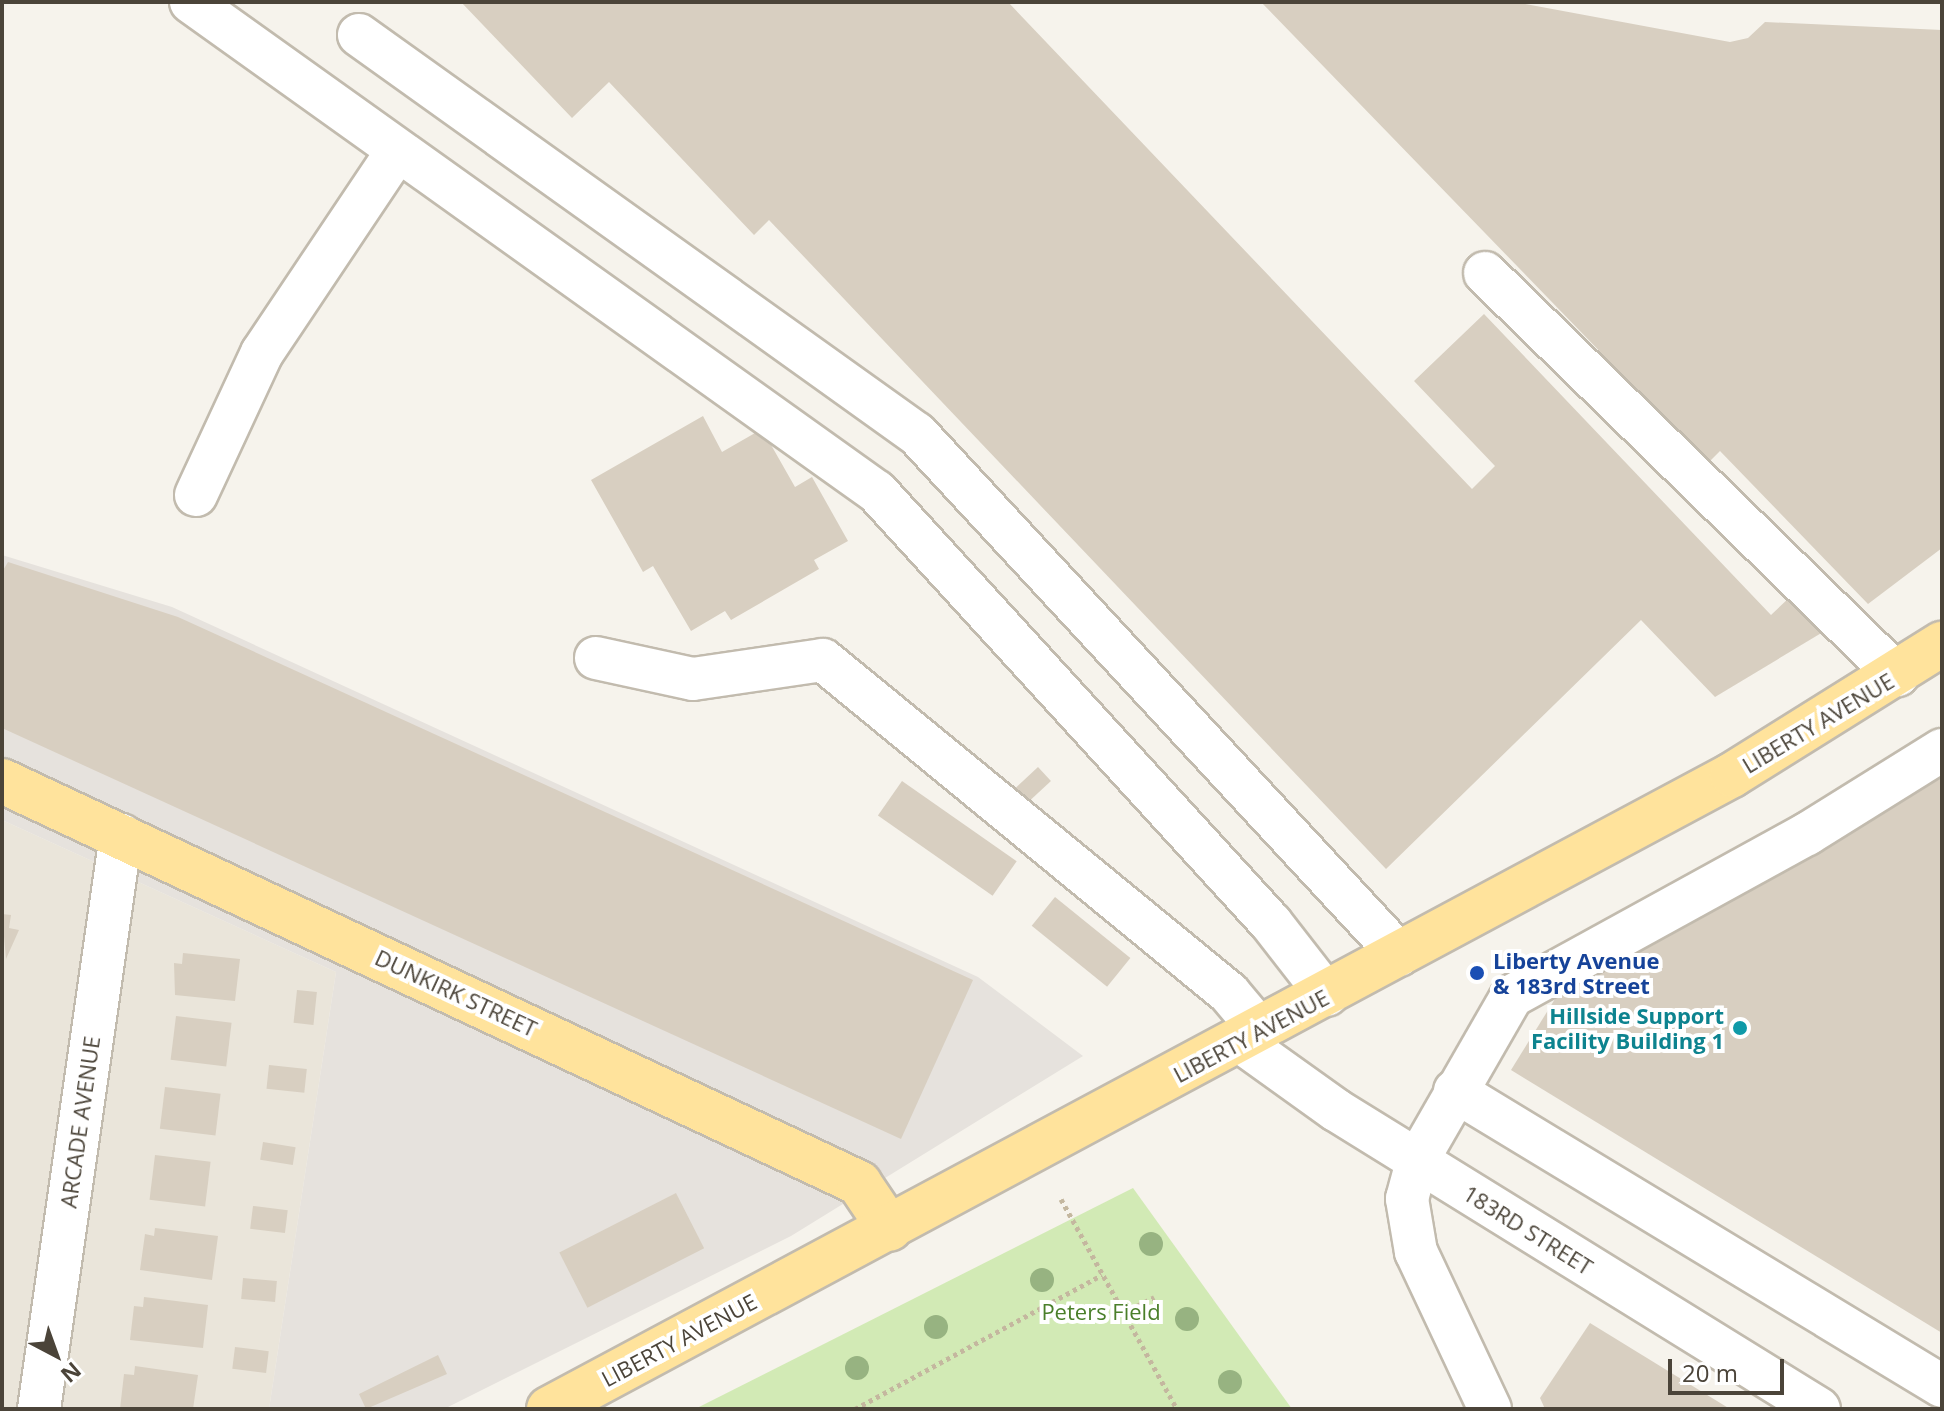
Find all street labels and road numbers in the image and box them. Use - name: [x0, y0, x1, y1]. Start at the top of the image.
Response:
- street label: LIBERTY AVENUE: [1738, 667, 1898, 779]
- street label: DUNKIRK STREET: [371, 944, 541, 1042]
- street label: LIBERTY AVENUE: [1169, 984, 1333, 1088]
- street label: ARCADE AVENUE: [55, 1034, 105, 1210]
- street label: 183RD STREET: [1459, 1180, 1597, 1280]
- street label: LIBERTY AVENUE: [597, 1288, 761, 1392]

